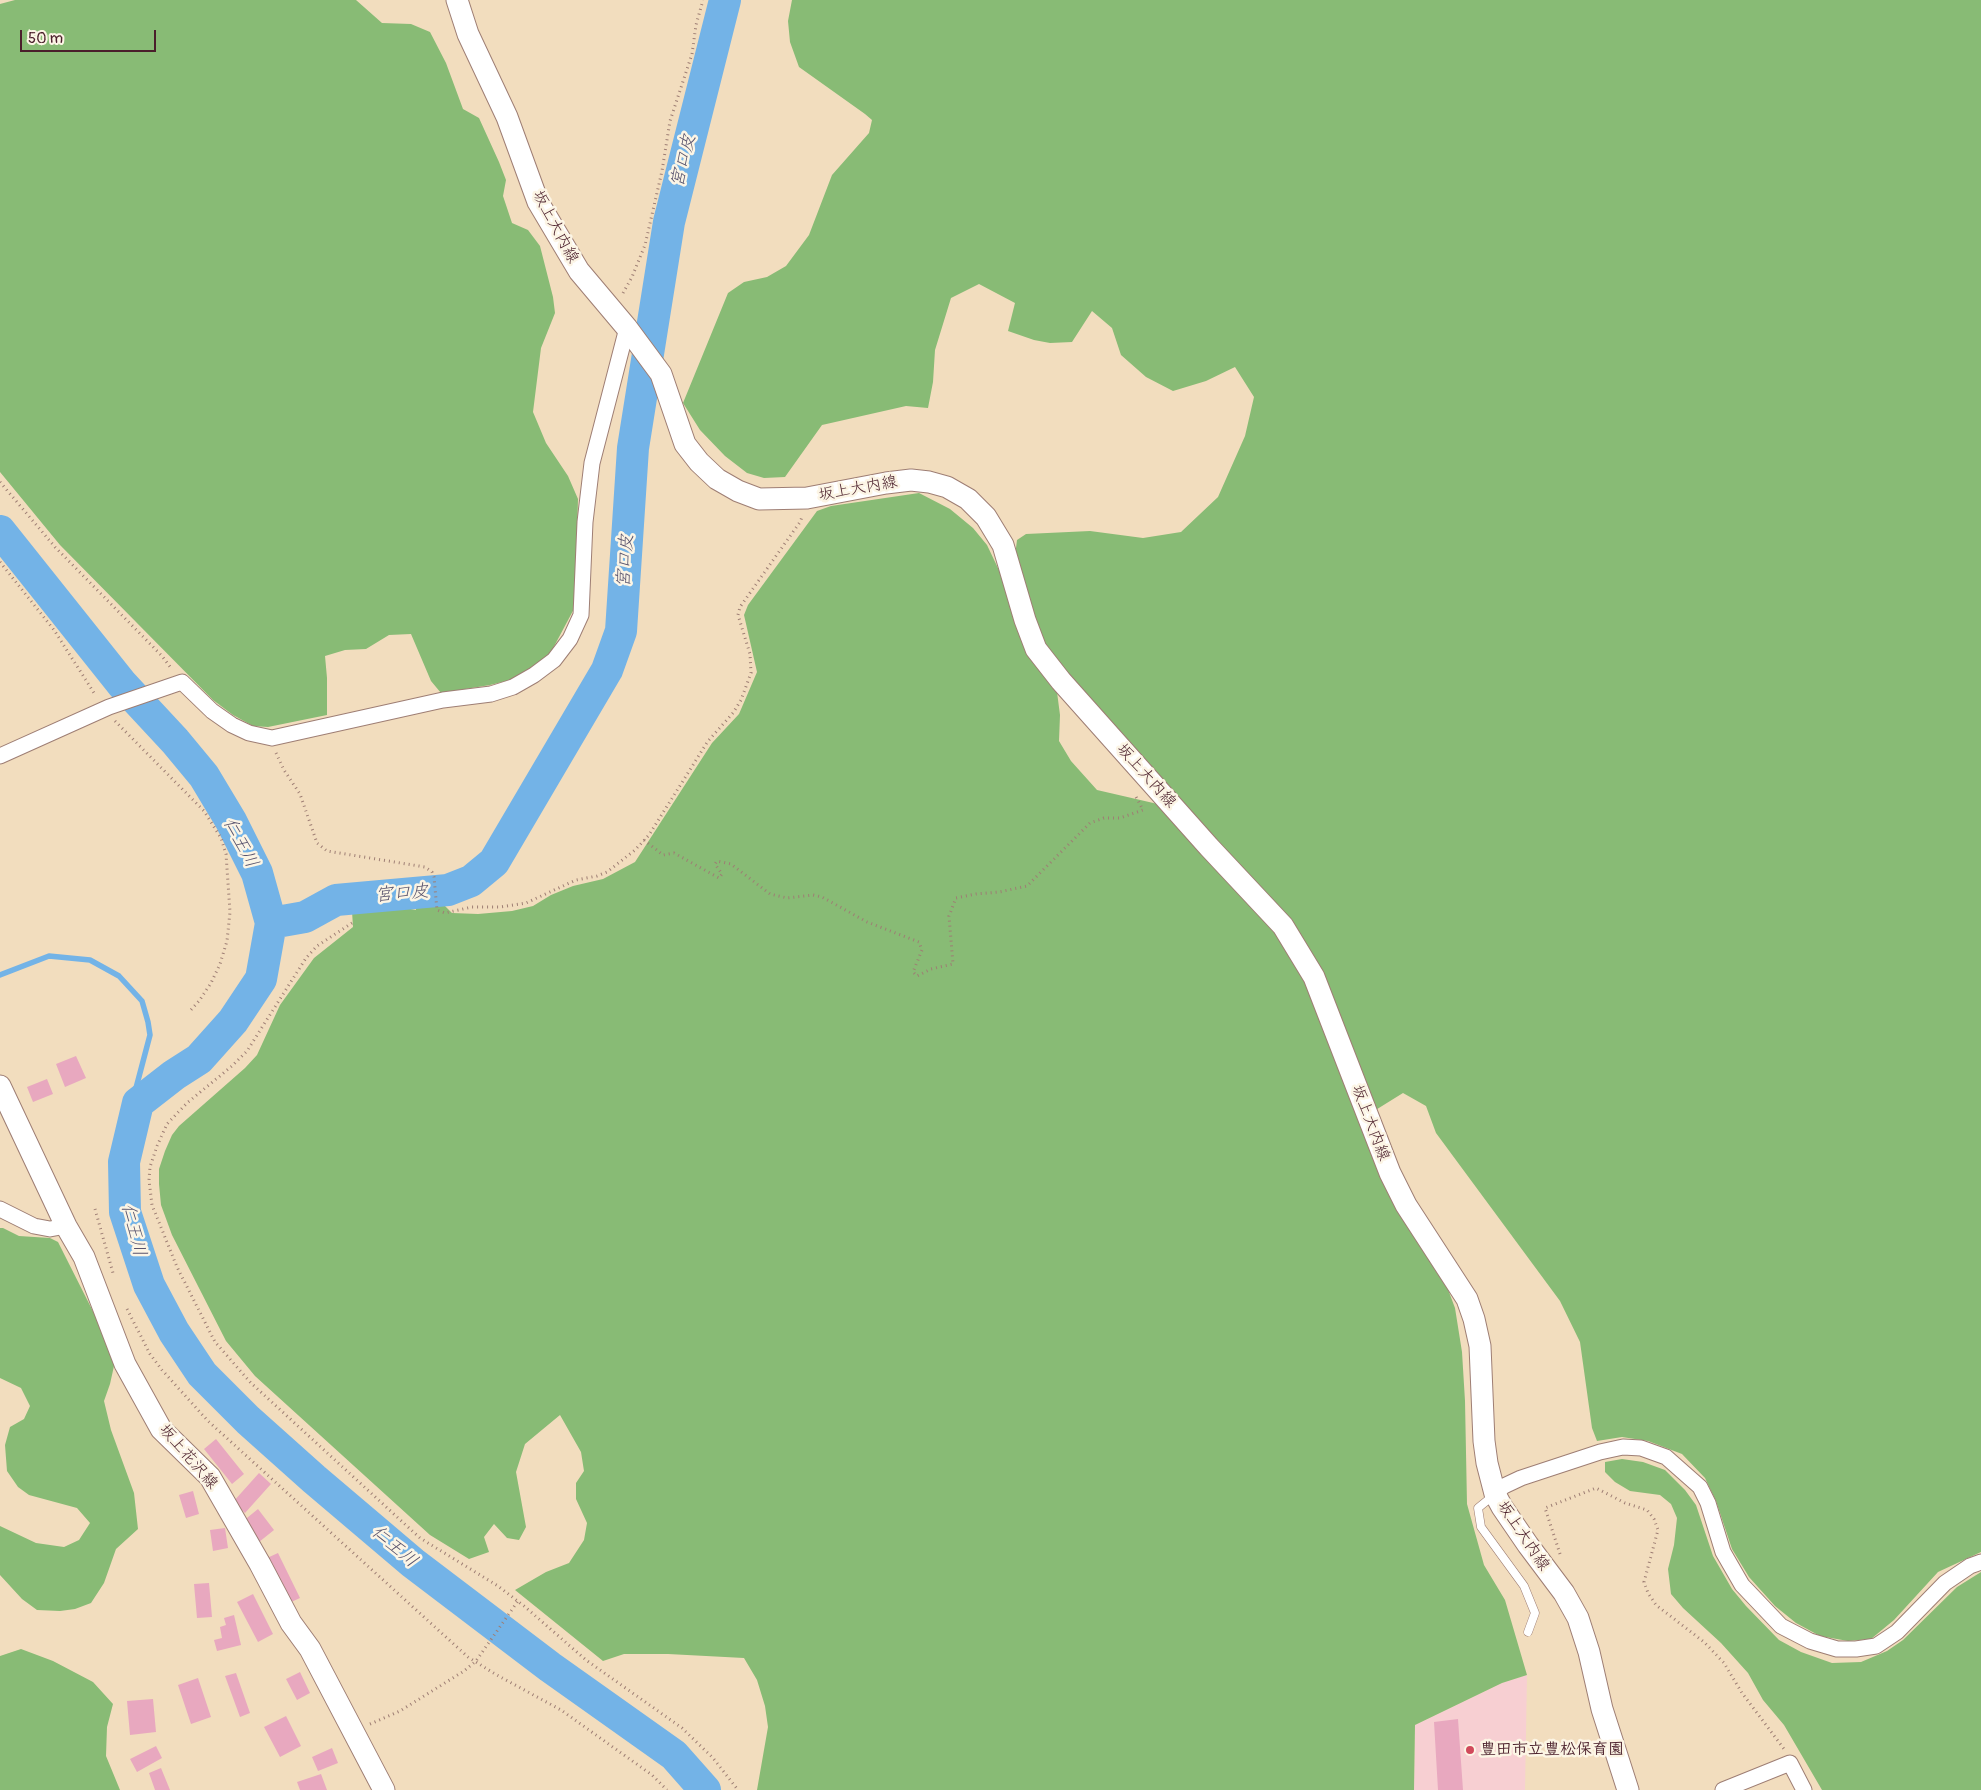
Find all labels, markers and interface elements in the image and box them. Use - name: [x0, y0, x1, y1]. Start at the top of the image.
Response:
- scale bar: [22, 20, 159, 52]
- text: 50 m: [28, 29, 63, 48]
- water label: 宮口皮: [667, 132, 701, 190]
- street label: 坂上大内線: [528, 187, 582, 267]
- street label: 坂上大内線: [817, 473, 899, 505]
- water label: 宮口皮: [613, 533, 639, 589]
- street label: 坂上大内線: [1112, 740, 1180, 812]
- water label: 仁王川: [218, 814, 262, 872]
- water label: 宮口皮: [374, 881, 430, 907]
- street label: 坂上大内線: [1347, 1082, 1393, 1164]
- water label: 仁王川: [116, 1201, 150, 1259]
- street label: 坂上花沢線: [155, 1421, 221, 1493]
- street label: 坂上大内線: [1493, 1497, 1553, 1575]
- water label: 仁王川: [366, 1521, 422, 1573]
- place label: 豊田市立豊松保育園: [1480, 1740, 1624, 1760]
- marker: 豊田市立豊松保育園: [1464, 1744, 1476, 1756]

